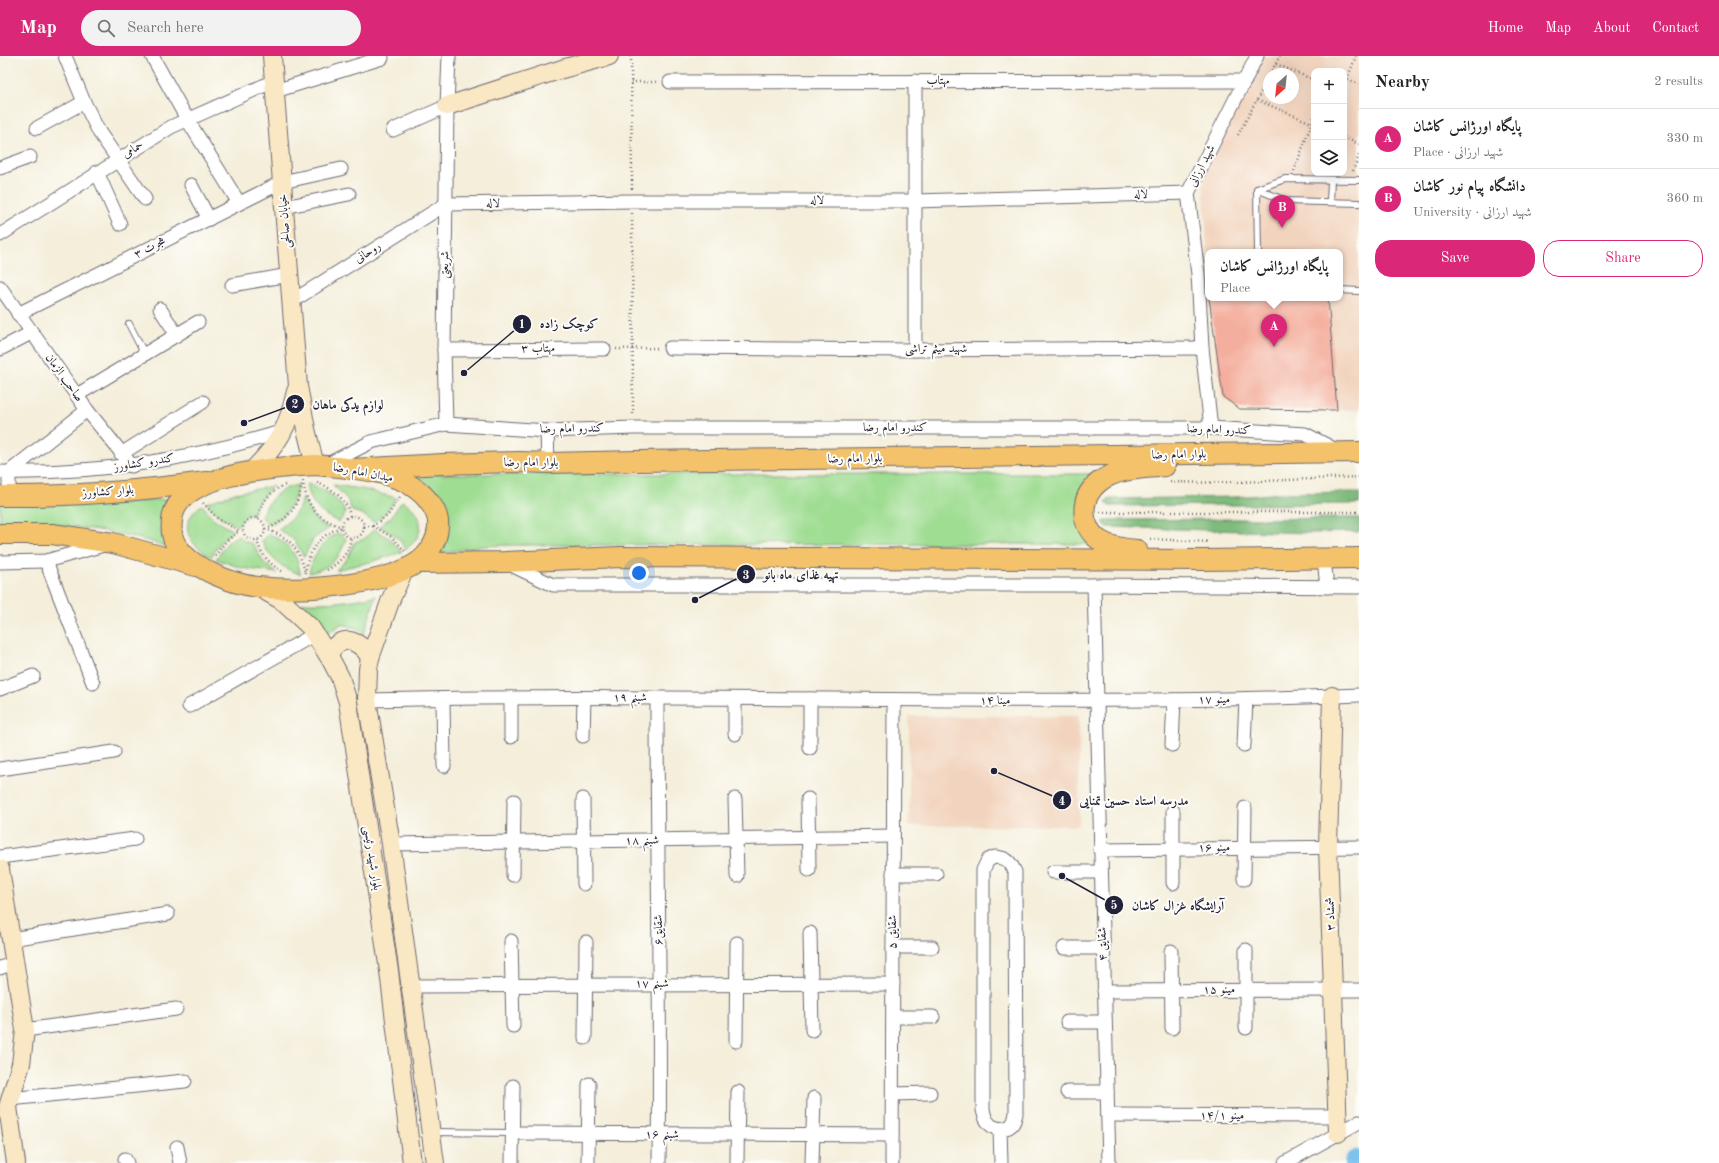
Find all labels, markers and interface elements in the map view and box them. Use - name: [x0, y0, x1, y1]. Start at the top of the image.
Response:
- search box: [81, 10, 361, 46]
- icon: search: [95, 17, 117, 39]
- text: Map: [20, 19, 57, 38]
- text: Search here: [127, 21, 204, 36]
- text: Home: [1488, 21, 1523, 35]
- text: Map: [1545, 21, 1571, 35]
- text: About: [1593, 21, 1630, 35]
- text: Contact: [1652, 21, 1699, 35]
- north arrow: [1263, 68, 1299, 104]
- map controls: [1311, 68, 1347, 176]
- button: +: [1311, 68, 1347, 104]
- text: Nearby: [1375, 74, 1430, 91]
- street label: مهتاب: [926, 75, 950, 88]
- text: 2 results: [1654, 75, 1703, 88]
- button: −: [1311, 104, 1347, 140]
- text: پایگاه اورژانس کاشان: [1413, 120, 1521, 135]
- text: A: [1383, 132, 1393, 145]
- text: 330 m: [1666, 132, 1703, 145]
- street label: حمامی: [121, 139, 145, 161]
- button: layers: [1311, 140, 1347, 176]
- street label: شهید ارزانی: [1186, 143, 1218, 189]
- text: Place · شهید ارزانی: [1413, 146, 1503, 159]
- text: دانشگاه پیام نور کاشان: [1413, 180, 1526, 195]
- street label: لاله: [1134, 189, 1149, 201]
- text: B: [1383, 192, 1393, 205]
- text: 360 m: [1666, 192, 1703, 205]
- street label: خیابان صالحی: [277, 193, 295, 249]
- street label: لاله: [810, 195, 824, 207]
- pin: B: [1269, 195, 1295, 228]
- street label: لاله: [486, 198, 501, 210]
- text: University · شهید ارزانی: [1413, 206, 1532, 219]
- street label: هجرت ۳: [132, 235, 168, 262]
- street label: روحانی: [353, 240, 384, 266]
- button: Save: [1375, 240, 1535, 277]
- button: Share: [1543, 240, 1703, 277]
- popup: [1205, 249, 1343, 301]
- street label: شریعتی: [439, 251, 453, 279]
- text: پایگاه اورژانس کاشان: [1220, 260, 1328, 275]
- text: Place: [1220, 282, 1250, 295]
- callout: کوچک زاده: [512, 311, 606, 336]
- pin: A: [1261, 314, 1287, 347]
- text: کوچک زاده: [540, 316, 598, 332]
- text: 1: [519, 319, 525, 331]
- street label: مهتاب ۳: [521, 343, 555, 356]
- street label: شهید میثم تراشی: [905, 343, 967, 360]
- street label: صاحب الزمان: [42, 352, 85, 405]
- callout: لوازم یدکی ماهان: [285, 392, 392, 417]
- text: لوازم یدکی ماهان: [313, 397, 383, 416]
- text: 2: [292, 399, 299, 411]
- street label: کندرو امام رضا: [540, 421, 604, 440]
- street label: کندرو امام رضا: [863, 421, 927, 438]
- street label: کندرو امام رضا: [1187, 422, 1251, 441]
- street label: بلوار امام رضا: [1152, 449, 1206, 465]
- street label: کندرو کشاورز: [112, 451, 175, 475]
- street label: بلوار امام رضا: [828, 453, 882, 469]
- street label: بلوار امام رضا: [504, 457, 558, 473]
- street label: میدان امام رضا: [331, 461, 394, 489]
- street label: بلوار کشاورز: [81, 483, 134, 501]
- callout: تهیه غذای ماه بانو: [736, 562, 847, 587]
- your location: [629, 563, 649, 583]
- text: تهیه غذای ماه بانو: [761, 568, 839, 584]
- text: 3: [743, 570, 750, 582]
- street label: شبنم ۱۹: [613, 692, 647, 709]
- street label: مینو ۱۷: [1198, 694, 1230, 707]
- street label: مینا ۱۴: [980, 695, 1010, 707]
- callout: مدرسه استاد حسین تمنایی: [1052, 788, 1197, 813]
- text: مدرسه استاد حسین تمنایی: [1079, 794, 1188, 809]
- text: 4: [1059, 796, 1066, 808]
- street label: بلوار شهید رئیسی: [359, 825, 383, 892]
- street label: شبنم ۱۸: [625, 835, 659, 852]
- street label: مینو ۱۶: [1198, 842, 1230, 855]
- callout: آرایشگاه غزال کاشان: [1104, 892, 1232, 917]
- text: آرایشگاه غزال کاشان: [1132, 897, 1226, 916]
- street label: شمشاد ۳: [1324, 897, 1338, 931]
- text: 5: [1111, 899, 1118, 912]
- street label: شقایق۶: [653, 914, 666, 945]
- street label: شقایق ۵: [887, 915, 900, 949]
- street label: شقایق ۴: [1096, 927, 1111, 961]
- street label: شبنم ۱۷: [635, 978, 669, 995]
- street label: مینو ۱۵: [1203, 984, 1235, 997]
- street label: مینو ۱۴/۱: [1200, 1110, 1244, 1123]
- street label: شبنم ۱۶: [645, 1129, 679, 1146]

